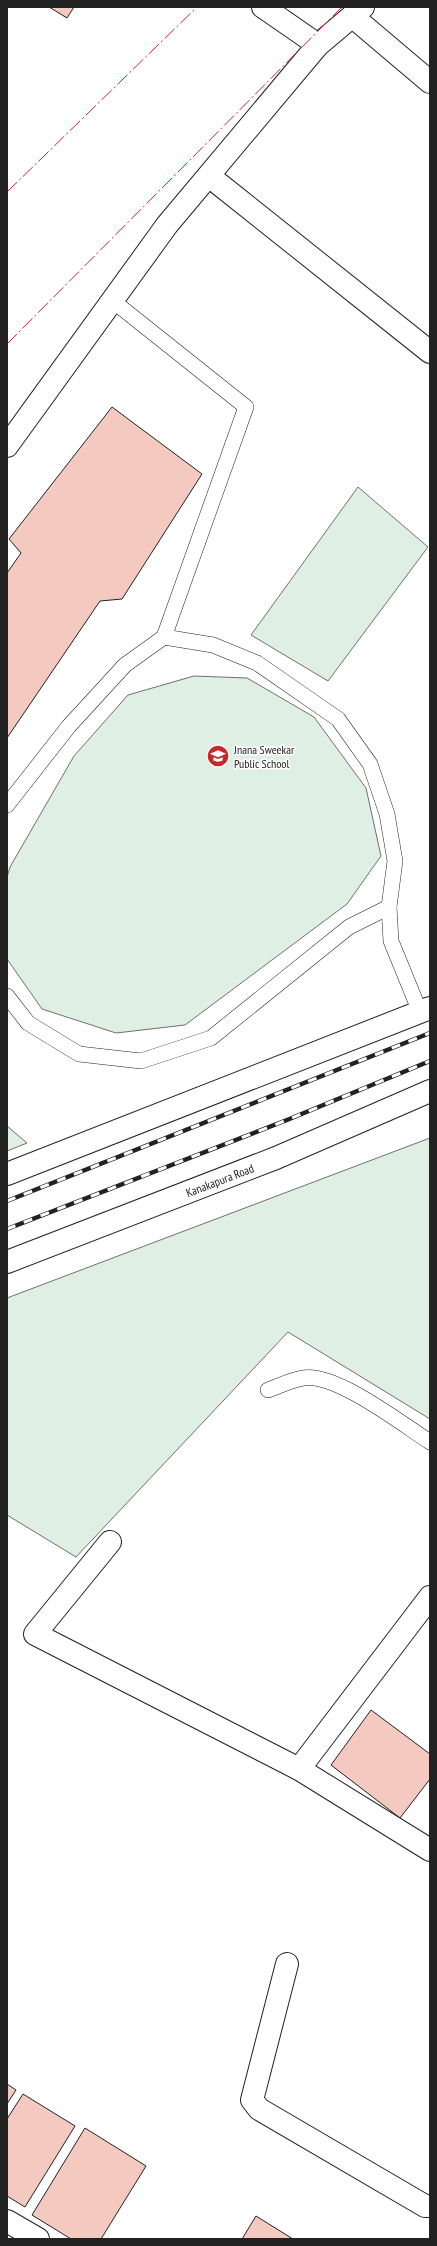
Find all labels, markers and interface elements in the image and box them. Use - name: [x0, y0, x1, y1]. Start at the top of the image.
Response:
- place label: Jnana Sweekar Public School: [233, 742, 295, 771]
- school or university icon: Jnana Sweekar Public School: [205, 743, 231, 769]
- street label: Kanakapura Road: [184, 1160, 256, 1200]

